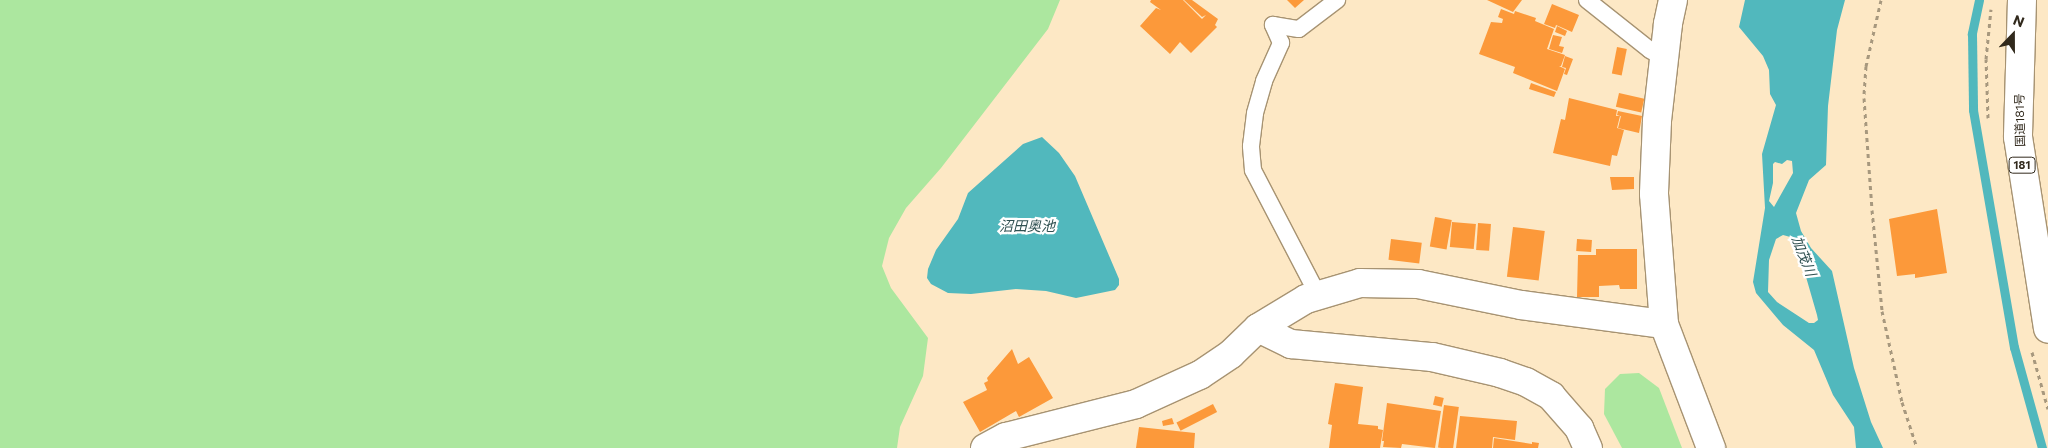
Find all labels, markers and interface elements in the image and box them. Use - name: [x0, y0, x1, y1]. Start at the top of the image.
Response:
- north arrow: [1988, 10, 2038, 60]
- text: N: [2011, 11, 2027, 30]
- street label: 国道181号: [2012, 93, 2028, 147]
- road number: 181: [2008, 156, 2036, 174]
- water label: 沼田奥池: [999, 218, 1055, 234]
- water label: 加茂川: [1789, 233, 1819, 279]

